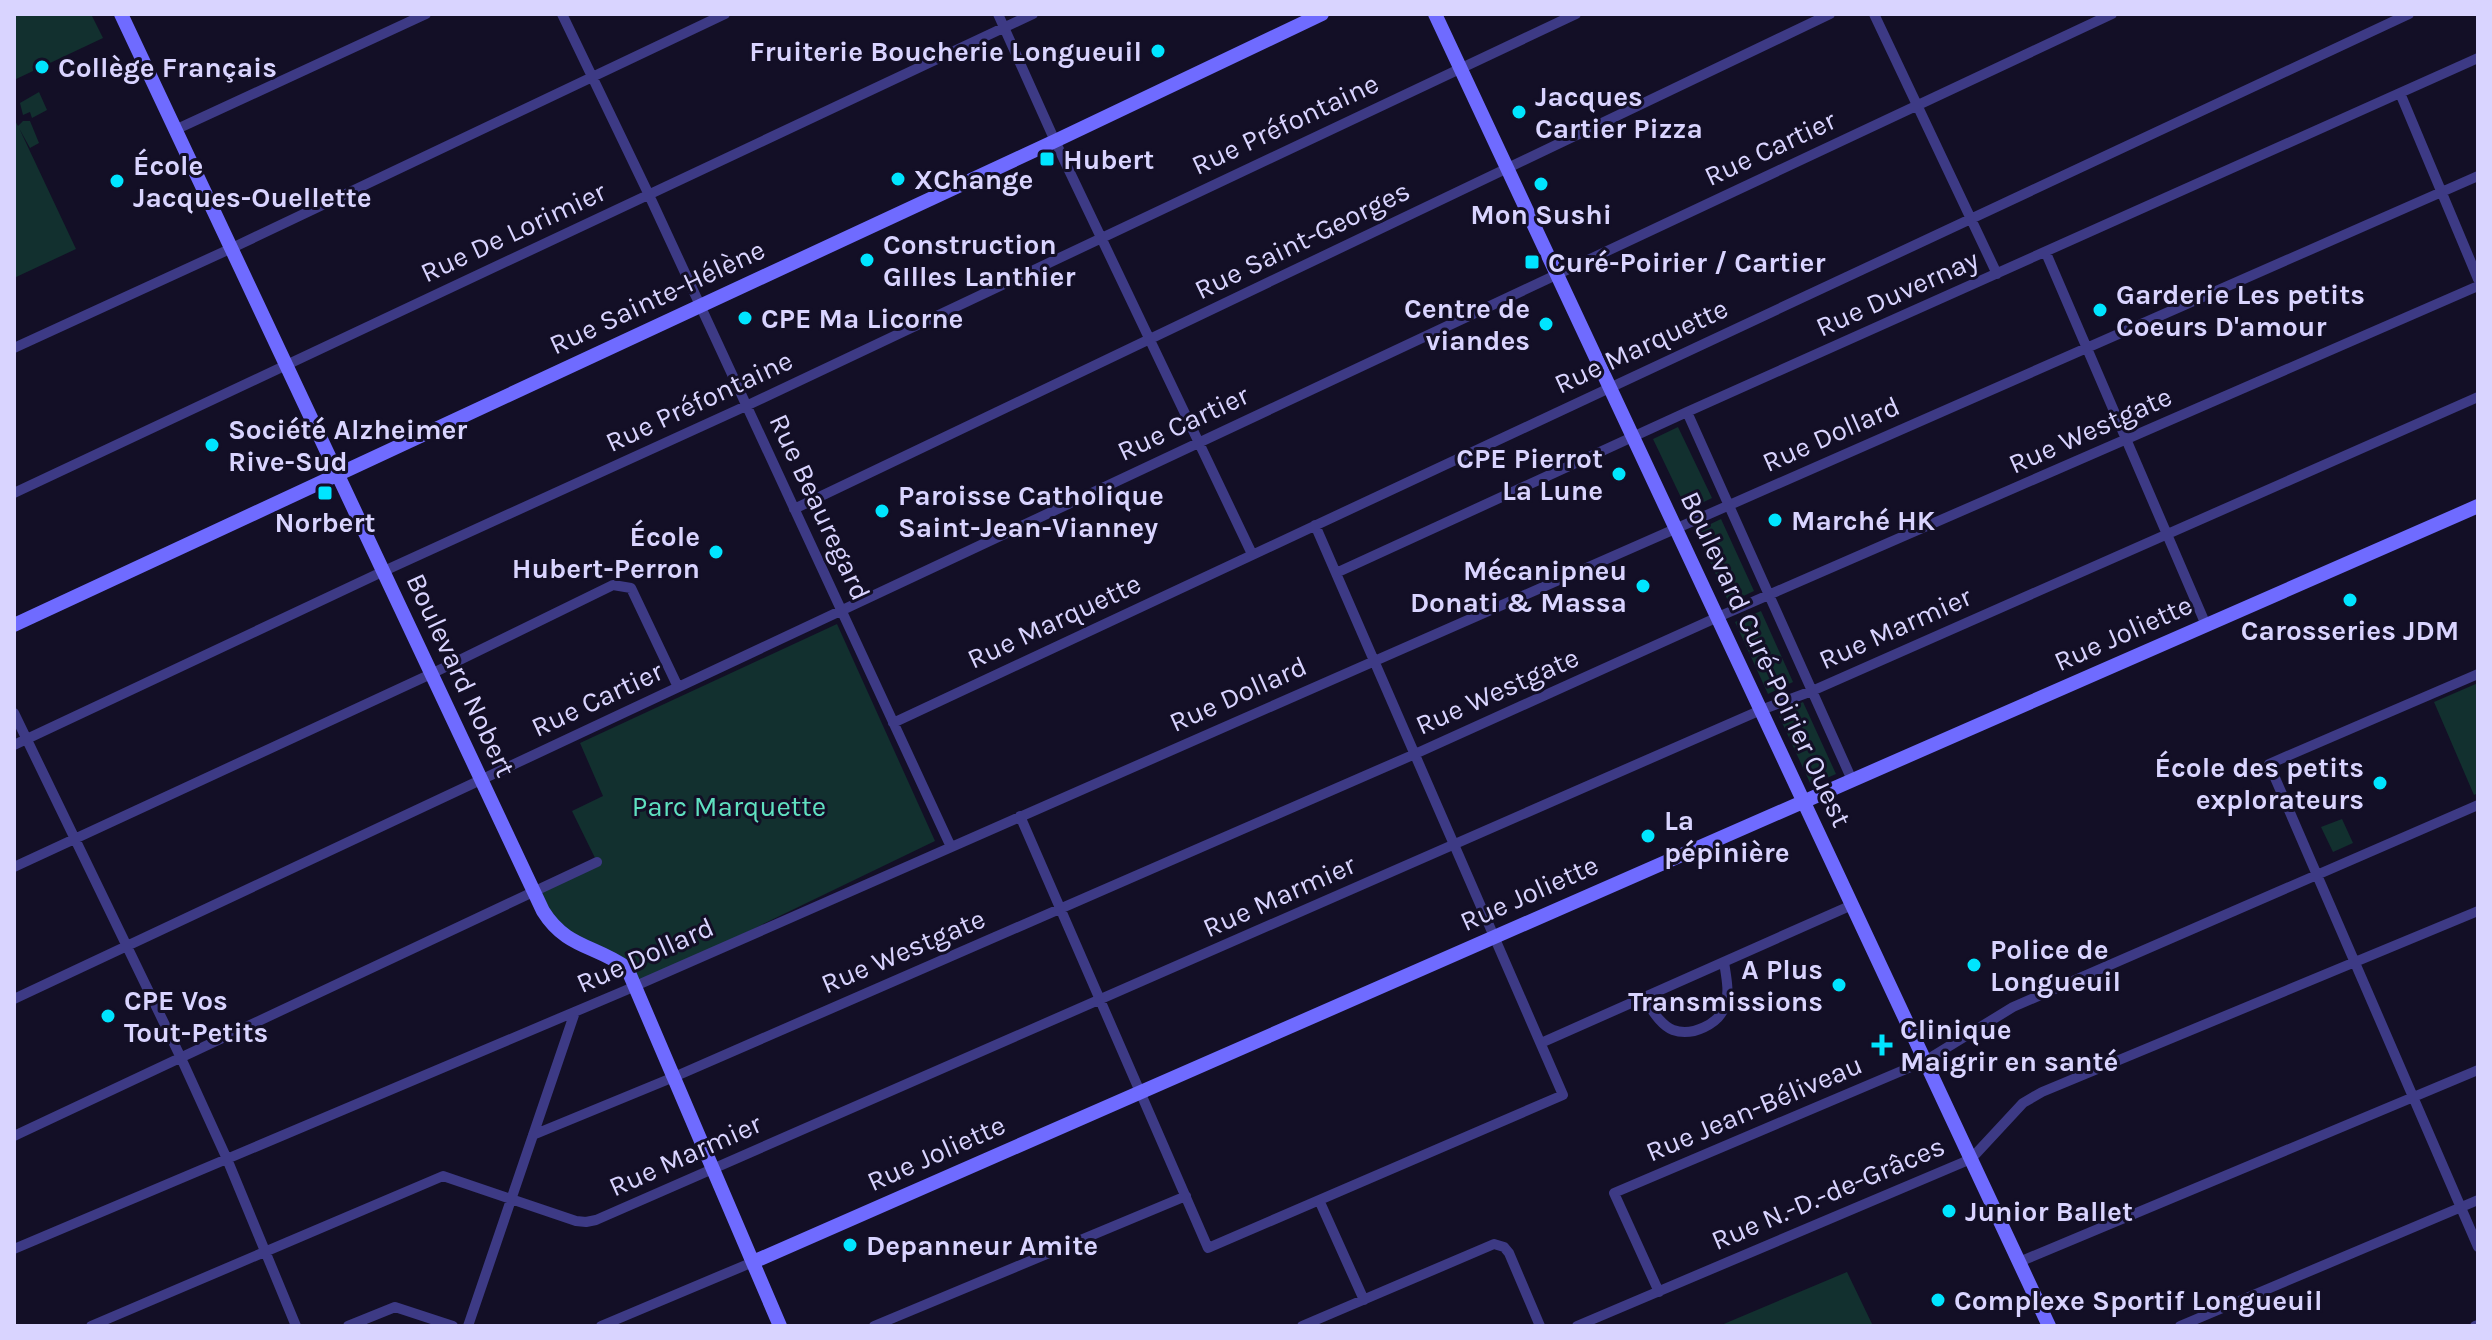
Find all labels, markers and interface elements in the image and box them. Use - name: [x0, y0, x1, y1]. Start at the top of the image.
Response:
- place label: Fruiterie Boucherie Longueuil: [749, 35, 1142, 68]
- marker: Fruiterie Boucherie Longueuil: [1149, 42, 1167, 60]
- place label: Collège Français: [58, 51, 277, 84]
- marker: Collège Français: [33, 58, 51, 76]
- street label: Rue Préfontaine: [1186, 66, 1384, 182]
- place label: Jacques Cartier Pizza: [1535, 80, 1703, 145]
- marker: Jacques Cartier Pizza: [1510, 103, 1528, 121]
- street label: Rue Cartier: [1699, 103, 1842, 193]
- place label: Hubert: [1063, 143, 1154, 176]
- place label: École Jacques-Ouellette: [133, 148, 372, 214]
- marker: Hubert: [1038, 150, 1056, 168]
- place label: XChange: [914, 163, 1033, 196]
- marker: XChange: [889, 170, 907, 188]
- marker: École Jacques-Ouellette: [108, 172, 126, 190]
- street label: Rue De Lorimier: [415, 174, 612, 289]
- street label: Rue Saint-Georges: [1189, 174, 1415, 306]
- marker: Mon Sushi: [1532, 175, 1550, 193]
- place label: Mon Sushi: [1470, 198, 1612, 231]
- place label: Construction GIlles Lanthier: [883, 228, 1075, 293]
- street label: Rue Sainte-Hélène: [544, 233, 770, 361]
- street label: Rue Duvernay: [1811, 242, 1983, 344]
- place label: Curé-Poirier / Cartier: [1548, 246, 1825, 279]
- marker: Construction GIlles Lanthier: [858, 251, 876, 269]
- marker: Curé-Poirier / Cartier: [1523, 253, 1541, 271]
- place label: Garderie Les petits Coeurs D'amour: [2116, 278, 2365, 343]
- street label: Rue Marquette: [1549, 291, 1733, 401]
- place label: Centre de viandes: [1404, 292, 1530, 357]
- marker: Garderie Les petits Coeurs D'amour: [2091, 301, 2109, 319]
- place label: CPE Ma Licorne: [761, 302, 963, 335]
- marker: CPE Ma Licorne: [736, 309, 754, 327]
- marker: Centre de viandes: [1537, 315, 1555, 333]
- street label: Rue Préfontaine: [600, 343, 798, 459]
- street label: Rue Cartier: [1112, 378, 1255, 468]
- street label: Rue Westgate: [2003, 379, 2177, 481]
- street label: Rue Dollard: [1757, 389, 1905, 479]
- street label: Rue Beauregard: [762, 409, 878, 605]
- place label: Société Alzheimer Rive-Sud: [228, 413, 467, 478]
- marker: Société Alzheimer Rive-Sud: [203, 436, 221, 454]
- place label: CPE Pierrot La Lune: [1456, 442, 1603, 507]
- marker: CPE Pierrot La Lune: [1610, 465, 1628, 483]
- place label: Paroisse Catholique Saint-Jean-Vianney: [898, 479, 1164, 544]
- marker: Norbert: [316, 484, 334, 502]
- street label: Boulevard Curé-Poirier Ouest: [1674, 486, 1858, 832]
- marker: Paroisse Catholique Saint-Jean-Vianney: [873, 502, 891, 520]
- place label: Marché HK: [1791, 504, 1936, 537]
- place label: Norbert: [275, 506, 375, 539]
- marker: Marché HK: [1766, 511, 1784, 529]
- place label: École Hubert-Perron: [512, 519, 700, 585]
- marker: École Hubert-Perron: [707, 543, 725, 561]
- place label: Mécanipneu Donati & Massa: [1410, 554, 1627, 619]
- street label: Rue Marquette: [962, 566, 1146, 676]
- street label: Boulevard Nobert: [399, 568, 523, 782]
- marker: Mécanipneu Donati & Massa: [1634, 577, 1652, 595]
- street label: Rue Marmier: [1814, 579, 1977, 676]
- street label: Rue Joliette: [2049, 588, 2197, 678]
- marker: Carosseries JDM: [2341, 591, 2359, 609]
- place label: Carosseries JDM: [2241, 614, 2459, 647]
- street label: Rue Westgate: [1410, 640, 1584, 742]
- street label: Rue Dollard: [1164, 649, 1312, 739]
- street label: Rue Cartier: [526, 654, 669, 744]
- place label: École des petits explorateurs: [2155, 750, 2364, 816]
- marker: École des petits explorateurs: [2371, 774, 2389, 792]
- park label: Parc Marquette: [632, 790, 826, 823]
- place label: La pépinière: [1664, 804, 1789, 869]
- marker: La pépinière: [1639, 827, 1657, 845]
- street label: Rue Marmier: [1198, 847, 1361, 944]
- street label: Rue Joliette: [1455, 848, 1603, 938]
- street label: Rue Westgate: [816, 902, 990, 1000]
- street label: Rue Dollard: [571, 910, 719, 1000]
- place label: Police de Longueuil: [1990, 933, 2121, 998]
- place label: A Plus Transmissions: [1628, 953, 1823, 1018]
- marker: Police de Longueuil: [1965, 956, 1983, 974]
- marker: A Plus Transmissions: [1830, 976, 1848, 994]
- place label: CPE Vos Tout-Petits: [124, 984, 268, 1049]
- marker: CPE Vos Tout-Petits: [99, 1007, 117, 1025]
- place label: Clinique Maigrir en santé: [1900, 1013, 2118, 1078]
- marker: Clinique Maigrir en santé: [1871, 1034, 1893, 1056]
- street label: Rue Jean-Béliveau: [1641, 1048, 1867, 1168]
- street label: Rue Marmier: [604, 1106, 767, 1203]
- street label: Rue Joliette: [862, 1108, 1010, 1198]
- street label: Rue N.-D.-de-Grâces: [1706, 1129, 1950, 1257]
- place label: Junior Ballet: [1965, 1195, 2133, 1228]
- marker: Junior Ballet: [1940, 1202, 1958, 1220]
- place label: Depanneur Amite: [866, 1229, 1098, 1262]
- marker: Depanneur Amite: [841, 1236, 859, 1254]
- place label: Complexe Sportif Longueuil: [1954, 1284, 2322, 1317]
- marker: Complexe Sportif Longueuil: [1929, 1291, 1947, 1309]

